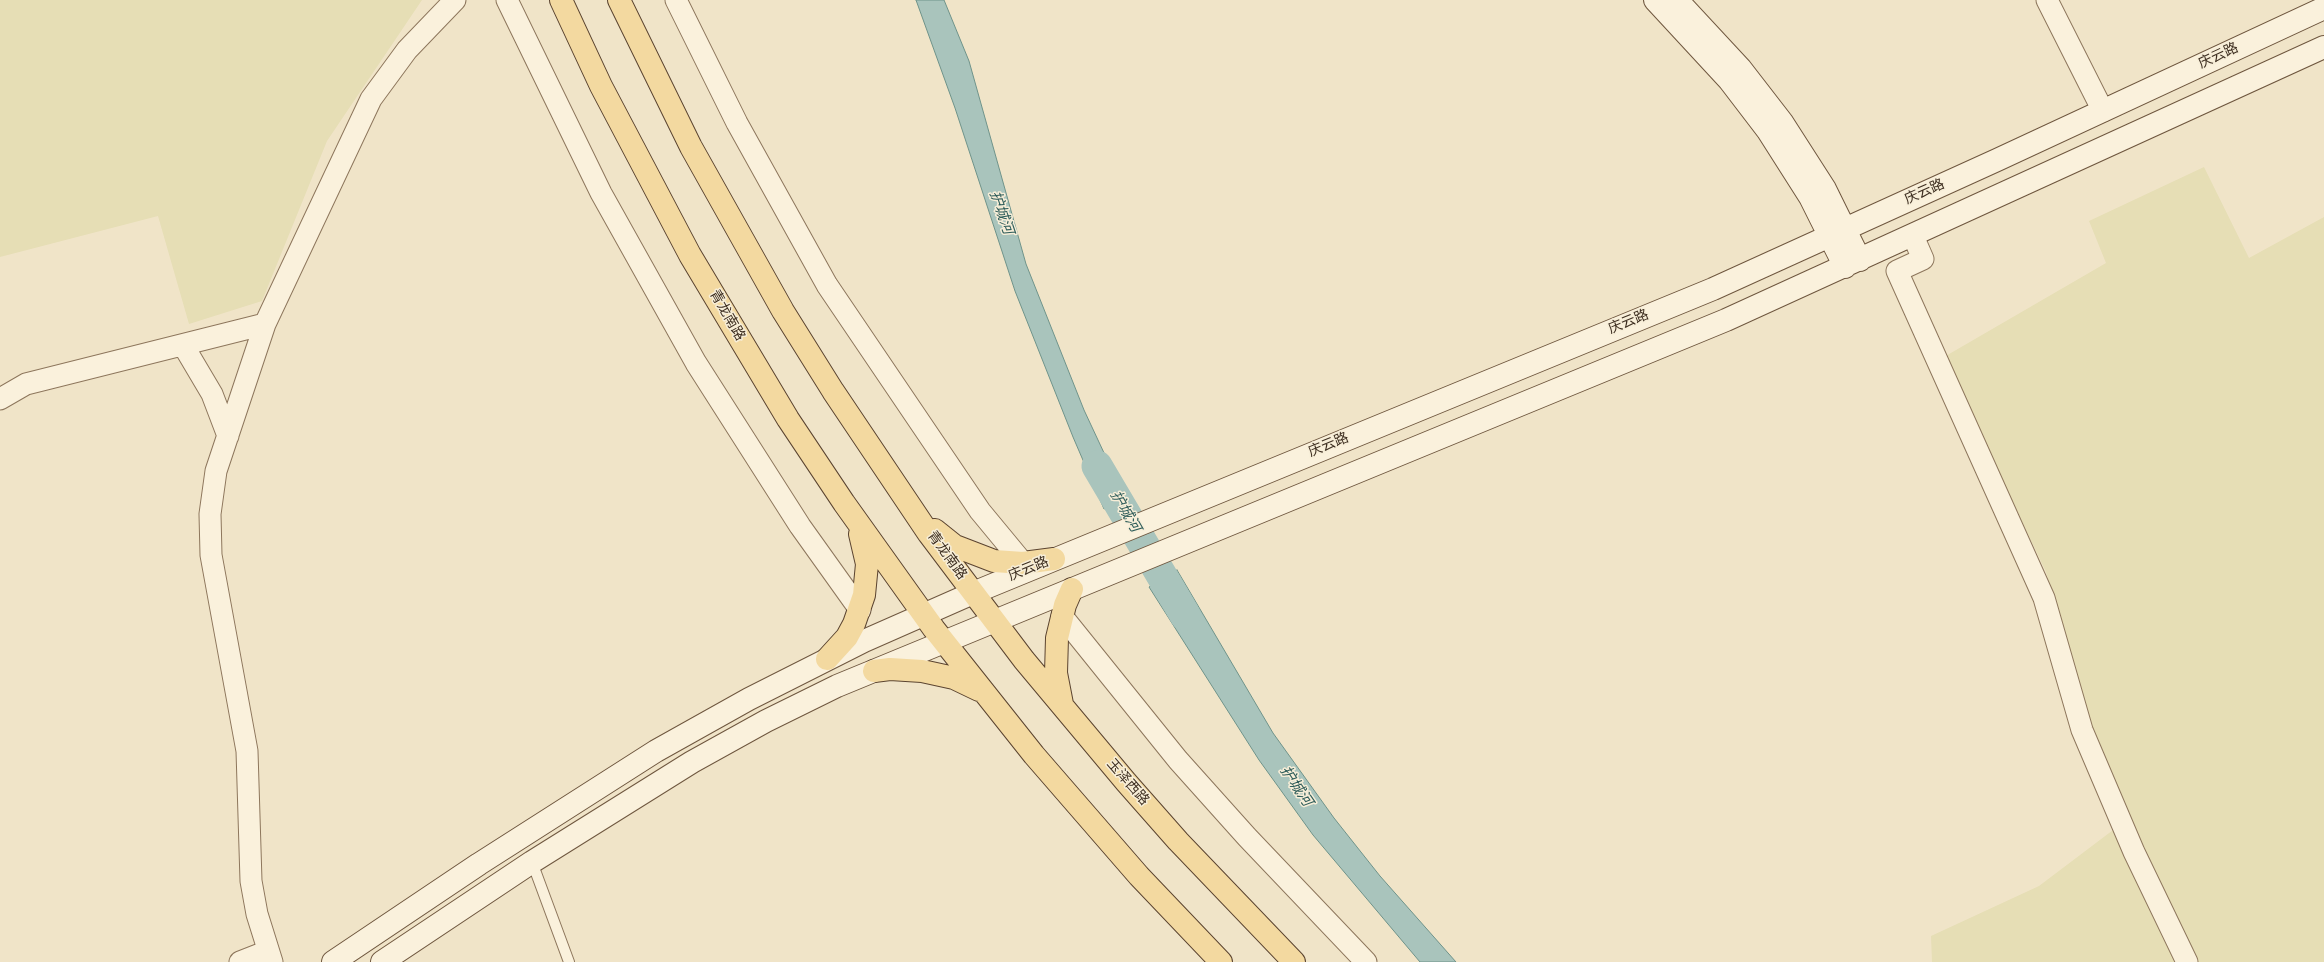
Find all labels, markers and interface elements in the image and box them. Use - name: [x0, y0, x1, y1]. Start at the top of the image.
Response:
- street label: 庆云路: [2196, 41, 2242, 73]
- street label: 庆云路: [1902, 177, 1948, 209]
- water label: 护城河: [984, 189, 1016, 237]
- street label: 青龙南路: [705, 288, 747, 344]
- street label: 庆云路: [1606, 307, 1652, 339]
- street label: 庆云路: [1306, 430, 1352, 462]
- water label: 护城河: [1105, 488, 1143, 536]
- street label: 青龙南路: [923, 528, 969, 584]
- street label: 庆云路: [1006, 554, 1052, 586]
- street label: 玉泽西路: [1102, 756, 1152, 810]
- water label: 护城河: [1275, 763, 1315, 811]

